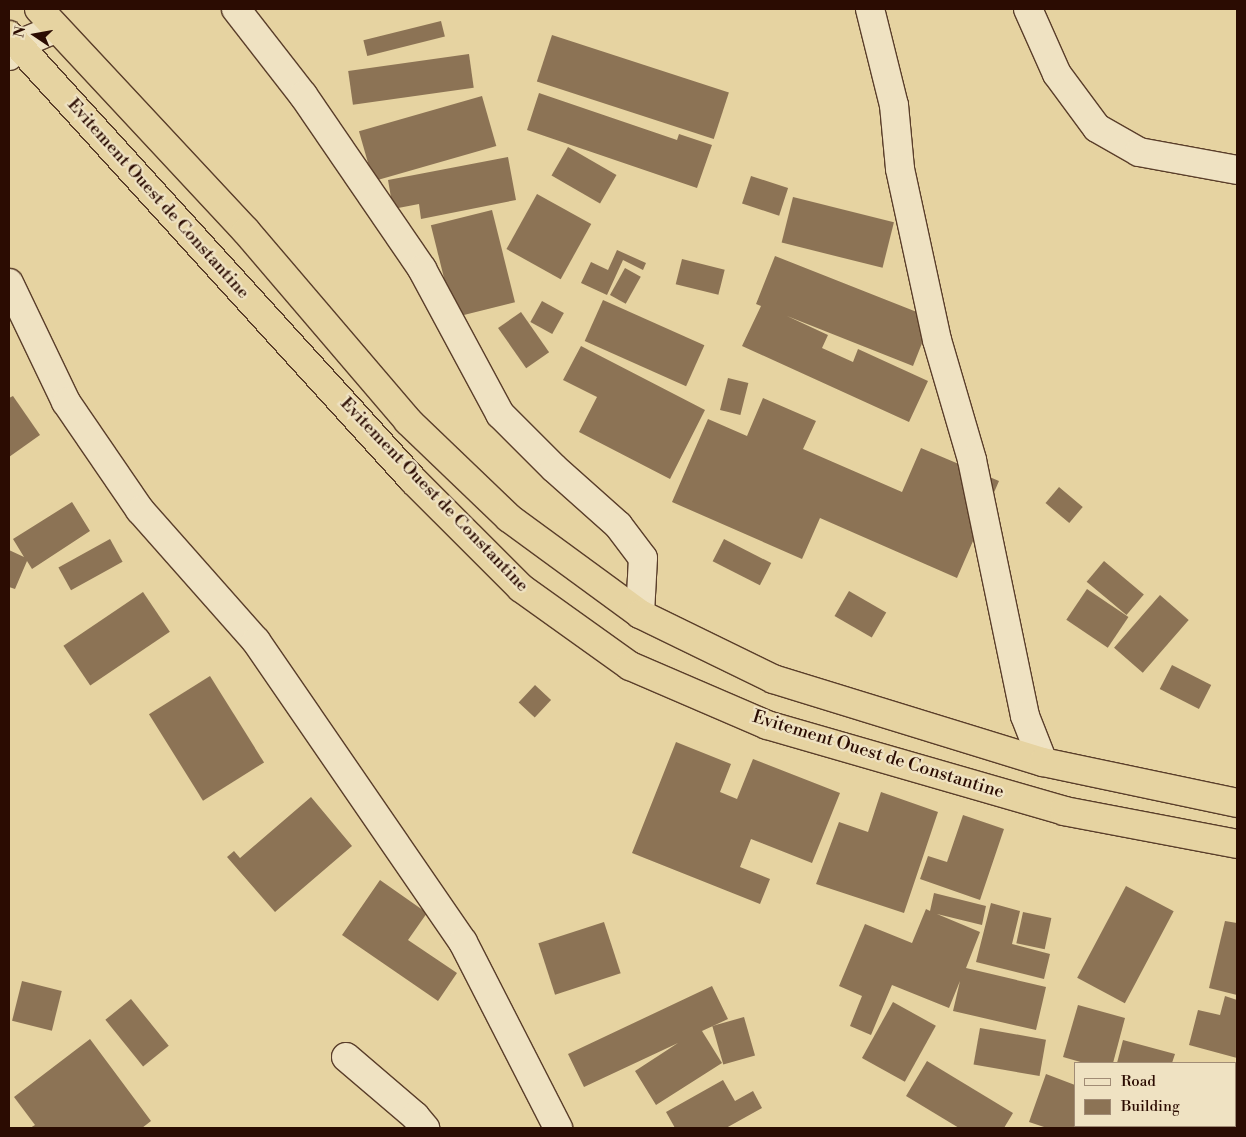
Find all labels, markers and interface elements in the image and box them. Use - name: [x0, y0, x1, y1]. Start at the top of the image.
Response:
- north arrow: [10, 10, 60, 60]
- text: N: [10, 25, 30, 39]
- street label: Evitement Ouest de Constantine: [62, 94, 254, 304]
- street label: Evitement Ouest de Constantine: [335, 393, 533, 597]
- street label: Evitement Ouest de Constantine: [750, 706, 1006, 804]
- legend: [1074, 1062, 1236, 1127]
- text: Road: [1121, 1072, 1156, 1091]
- text: Building: [1121, 1097, 1180, 1116]

